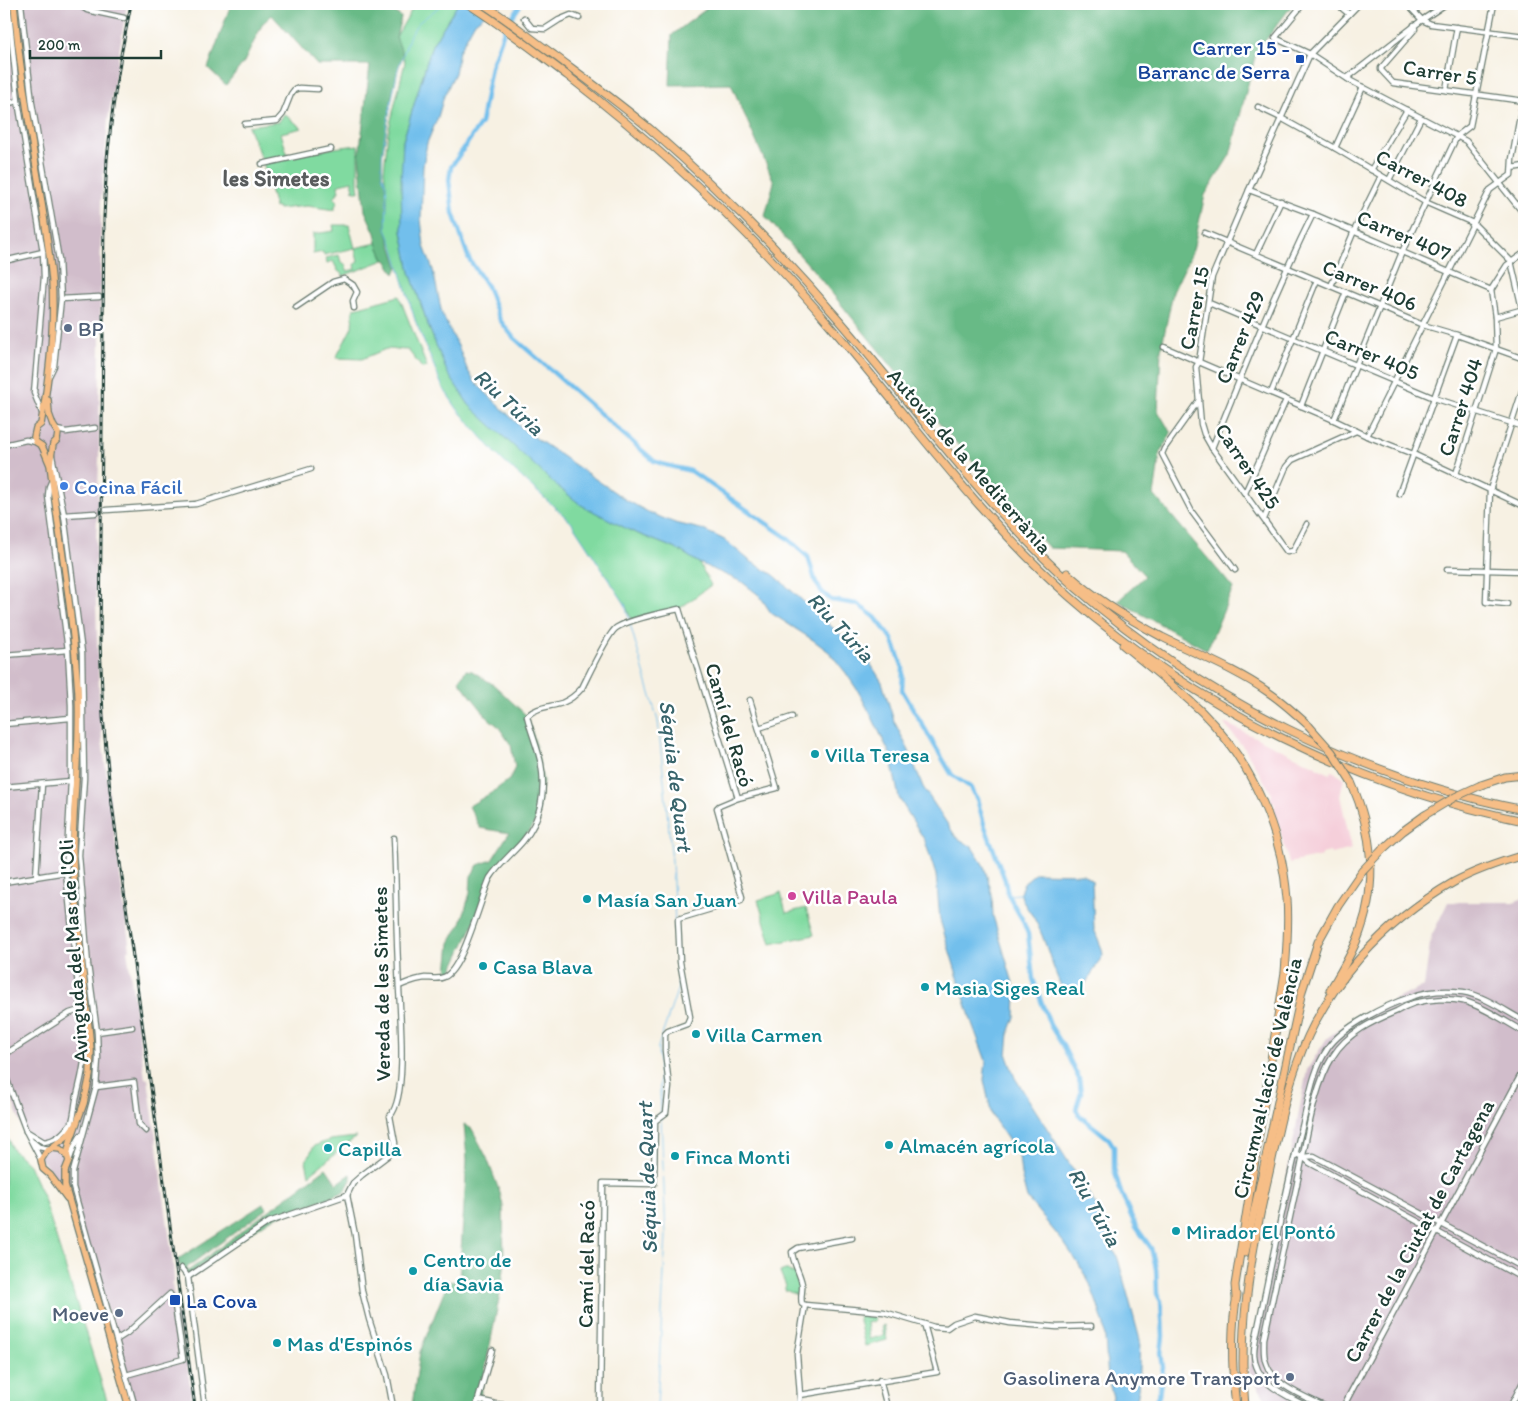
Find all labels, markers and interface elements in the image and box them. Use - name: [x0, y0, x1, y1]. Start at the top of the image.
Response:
- scale bar: [30, 28, 161, 60]
- place label: Carrer 15 - Barranc de Serra: [1138, 35, 1290, 84]
- text: 200 m: [38, 36, 81, 54]
- marker: Carrer 15 - Barranc de Serra: [1294, 53, 1306, 65]
- street label: Carrer 5: [1401, 54, 1479, 90]
- street label: Carrer 408: [1372, 143, 1472, 213]
- district label: les Simetes: [222, 165, 330, 192]
- street label: Carrer 407: [1353, 204, 1455, 266]
- street label: Carrer 406: [1319, 254, 1421, 316]
- street label: Carrer 15: [1174, 264, 1214, 352]
- street label: Carrer 429: [1210, 287, 1270, 387]
- place label: BP: [78, 316, 104, 341]
- marker: BP: [62, 322, 74, 334]
- street label: Carrer 405: [1321, 323, 1423, 385]
- street label: Carrer 404: [1432, 354, 1488, 459]
- water label: Riu Túria: [468, 363, 550, 442]
- street label: Autovia de la Mediterrània: [883, 363, 1057, 559]
- street label: Carrer 425: [1210, 418, 1286, 514]
- place label: Cocina Fácil: [74, 474, 183, 499]
- marker: Cocina Fácil: [58, 480, 70, 492]
- water label: Riu Túria: [802, 586, 881, 668]
- street label: Camí del Racó: [700, 660, 760, 790]
- water label: Séquia de Quart: [653, 699, 699, 855]
- place label: Villa Teresa: [825, 742, 930, 767]
- marker: Villa Teresa: [809, 748, 821, 760]
- street label: Avinguda del Mas de l'Oli: [53, 838, 93, 1064]
- place label: Villa Paula: [802, 884, 897, 909]
- street label: Vereda de les Simetes: [367, 886, 395, 1082]
- place label: Masía San Juan: [597, 887, 737, 912]
- marker: Villa Paula: [786, 890, 798, 902]
- marker: Masía San Juan: [581, 893, 593, 905]
- place label: Casa Blava: [493, 954, 593, 979]
- street label: Circumval·lació de València: [1227, 955, 1307, 1201]
- marker: Casa Blava: [477, 960, 489, 972]
- place label: Masia Siges Real: [935, 975, 1085, 1000]
- marker: Masia Siges Real: [919, 981, 931, 993]
- place label: Villa Carmen: [706, 1022, 822, 1047]
- marker: Villa Carmen: [690, 1028, 702, 1040]
- street label: Carrer de la Ciutat de Cartagena: [1339, 1095, 1499, 1367]
- water label: Séquia de Quart: [631, 1100, 663, 1254]
- place label: Almacén agrícola: [899, 1133, 1055, 1158]
- place label: Capilla: [338, 1136, 402, 1161]
- marker: Almacén agrícola: [883, 1139, 895, 1151]
- marker: Capilla: [322, 1142, 334, 1154]
- place label: Finca Monti: [685, 1144, 790, 1169]
- marker: Finca Monti: [669, 1150, 681, 1162]
- water label: Riu Túria: [1062, 1163, 1128, 1252]
- street label: Camí del Racó: [572, 1200, 600, 1328]
- place label: Mirador El Pontó: [1186, 1219, 1336, 1244]
- marker: Mirador El Pontó: [1170, 1225, 1182, 1237]
- place label: Centro de día Savia: [423, 1247, 512, 1296]
- marker: Centro de día Savia: [407, 1265, 419, 1277]
- place label: La Cova: [186, 1288, 257, 1313]
- marker: La Cova: [168, 1293, 182, 1307]
- place label: Moeve: [52, 1301, 109, 1326]
- marker: Moeve: [113, 1307, 125, 1319]
- place label: Mas d'Espinós: [287, 1331, 413, 1356]
- marker: Mas d'Espinós: [271, 1337, 283, 1349]
- place label: Gasolinera Anymore Transport: [1003, 1365, 1280, 1390]
- marker: Gasolinera Anymore Transport: [1284, 1371, 1296, 1383]

